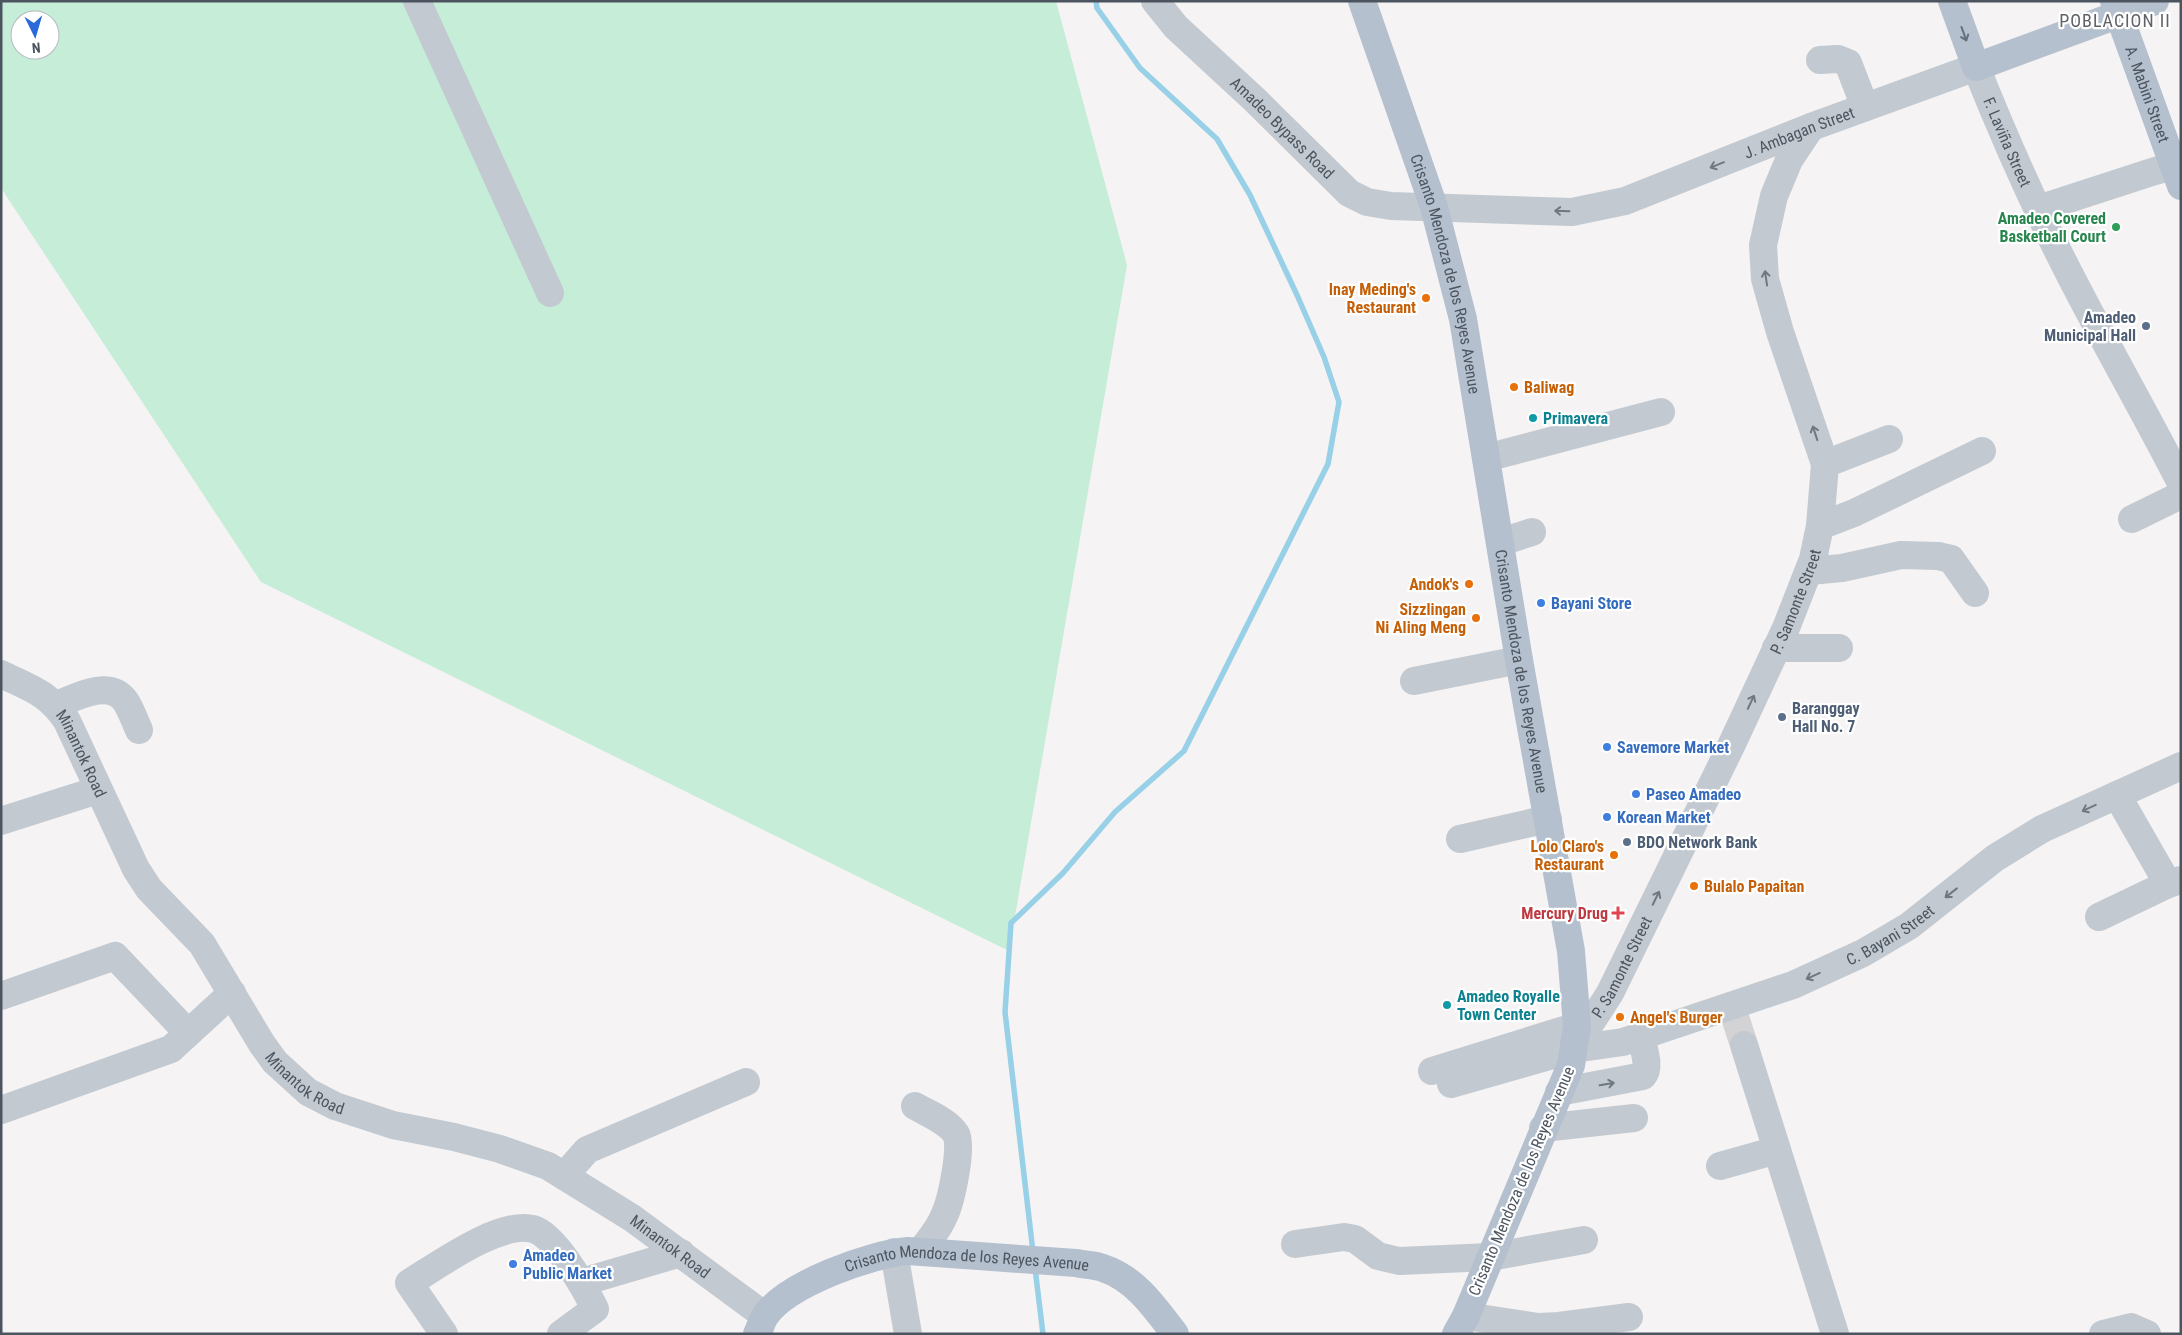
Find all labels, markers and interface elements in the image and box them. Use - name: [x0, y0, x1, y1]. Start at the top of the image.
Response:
- north arrow: [10, 10, 60, 60]
- district label: POBLACION II: [2059, 10, 2171, 31]
- one-way arrow: [1960, 26, 1969, 41]
- text: N: [31, 40, 41, 56]
- street label: A. Mabini Street: [2121, 44, 2173, 145]
- street label: Amadeo Bypass Road: [1226, 73, 1338, 183]
- street label: F. Laviña Street: [1979, 94, 2035, 190]
- street label: J. Ambagan Street: [1741, 103, 1857, 163]
- street label: Crisanto Mendoza de los Reyes Avenue: [1406, 151, 1484, 395]
- one-way arrow: [1710, 160, 1725, 170]
- one-way arrow: [1554, 206, 1570, 216]
- place label: Amadeo Covered Basketball Court: [1998, 209, 2106, 246]
- marker: Amadeo Covered Basketball Court: [2110, 221, 2122, 233]
- one-way arrow: [1760, 270, 1770, 286]
- place label: Inay Meding's Restaurant: [1329, 280, 1416, 317]
- marker: Inay Meding's Restaurant: [1420, 292, 1432, 304]
- place label: Amadeo Municipal Hall: [2044, 308, 2136, 345]
- marker: Amadeo Municipal Hall: [2140, 320, 2152, 332]
- place label: Baliwag: [1524, 378, 1574, 397]
- marker: Baliwag: [1508, 381, 1520, 393]
- place label: Primavera: [1543, 409, 1609, 428]
- marker: Primavera: [1527, 412, 1539, 424]
- one-way arrow: [1810, 425, 1819, 441]
- street label: P. Samonte Street: [1766, 547, 1825, 657]
- street label: Crisanto Mendoza de los Reyes Avenue: [1491, 548, 1552, 795]
- place label: Andok's: [1409, 575, 1459, 594]
- marker: Andok's: [1463, 578, 1475, 590]
- place label: Bayani Store: [1551, 594, 1632, 613]
- marker: Bayani Store: [1535, 597, 1547, 609]
- place label: Sizzlingan Ni Aling Meng: [1376, 600, 1466, 637]
- marker: Sizzlingan Ni Aling Meng: [1470, 612, 1482, 624]
- one-way arrow: [1747, 695, 1757, 710]
- place label: Baranggay Hall No. 7: [1792, 699, 1860, 736]
- street label: Minantok Road: [52, 706, 110, 800]
- marker: Baranggay Hall No. 7: [1776, 711, 1788, 723]
- place label: Savemore Market: [1617, 738, 1729, 757]
- marker: Savemore Market: [1601, 741, 1613, 753]
- place label: Paseo Amadeo: [1646, 785, 1741, 804]
- marker: Paseo Amadeo: [1630, 788, 1642, 800]
- one-way arrow: [2082, 804, 2097, 813]
- place label: Korean Market: [1617, 808, 1711, 827]
- marker: Korean Market: [1601, 811, 1613, 823]
- place label: BDO Network Bank: [1637, 833, 1758, 852]
- marker: BDO Network Bank: [1621, 836, 1633, 848]
- place label: Lolo Claro's Restaurant: [1531, 837, 1604, 874]
- marker: Lolo Claro's Restaurant: [1608, 849, 1620, 861]
- place label: Bulalo Papaitan: [1704, 877, 1805, 896]
- marker: Bulalo Papaitan: [1688, 880, 1700, 892]
- one-way arrow: [1945, 887, 1958, 898]
- one-way arrow: [1651, 891, 1661, 906]
- street label: C. Bayani Street: [1843, 901, 1938, 969]
- place label: Mercury Drug: [1521, 904, 1608, 923]
- marker: Mercury Drug: [1612, 907, 1624, 919]
- street label: P. Samonte Street: [1588, 913, 1656, 1021]
- one-way arrow: [1805, 971, 1820, 981]
- place label: Amadeo Royalle Town Center: [1457, 987, 1560, 1024]
- marker: Amadeo Royalle Town Center: [1441, 999, 1453, 1011]
- place label: Angel's Burger: [1630, 1008, 1723, 1027]
- marker: Angel's Burger: [1614, 1011, 1626, 1023]
- street label: Minantok Road: [261, 1049, 347, 1118]
- street label: Crisanto Mendoza de los Reyes Avenue: [1464, 1064, 1578, 1299]
- one-way arrow: [1598, 1078, 1614, 1088]
- street label: Minantok Road: [626, 1211, 714, 1282]
- street label: Crisanto Mendoza de los Reyes Avenue: [842, 1242, 1090, 1276]
- place label: Amadeo Public Market: [523, 1246, 612, 1283]
- marker: Amadeo Public Market: [507, 1258, 519, 1270]

